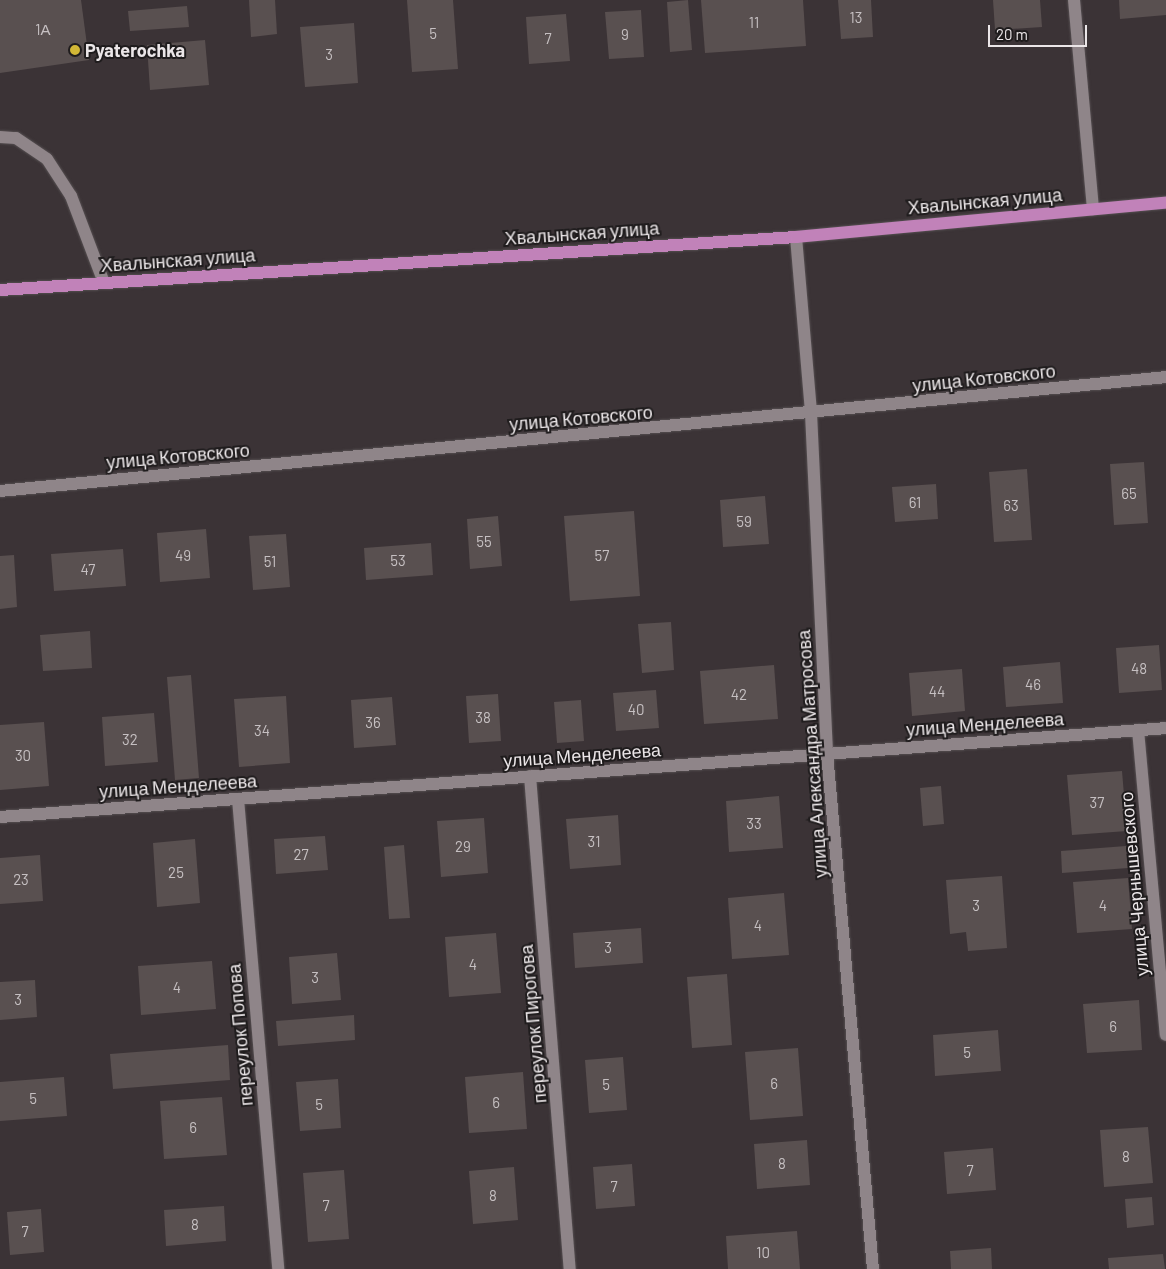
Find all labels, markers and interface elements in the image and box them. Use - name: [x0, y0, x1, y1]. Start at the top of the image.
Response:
- house number: 13: [850, 9, 862, 27]
- house number: 11: [749, 14, 759, 32]
- scale bar: [991, 15, 1090, 47]
- house number: 1А: [35, 21, 51, 39]
- house number: 5: [429, 25, 437, 43]
- text: 20 m: [996, 25, 1028, 43]
- house number: 9: [621, 26, 629, 44]
- house number: 7: [544, 30, 552, 48]
- place label: Pyaterochka: [85, 39, 185, 61]
- marker: Pyaterochka: [69, 44, 81, 56]
- house number: 3: [325, 46, 333, 64]
- street label: Хвалынская улица: [907, 183, 1063, 219]
- street label: Хвалынская улица: [504, 217, 660, 249]
- street label: Хвалынская улица: [100, 244, 256, 276]
- street label: улица Котовского: [911, 360, 1057, 396]
- street label: улица Котовского: [508, 401, 654, 435]
- street label: улица Котовского: [105, 439, 251, 473]
- house number: 65: [1121, 485, 1137, 503]
- house number: 61: [909, 494, 921, 512]
- house number: 63: [1003, 497, 1019, 515]
- house number: 59: [736, 513, 752, 531]
- house number: 55: [476, 533, 492, 551]
- house number: 49: [175, 547, 191, 565]
- house number: 57: [595, 547, 609, 565]
- house number: 53: [390, 552, 406, 570]
- house number: 51: [264, 553, 276, 571]
- house number: 47: [81, 561, 95, 579]
- street label: улица Александра Матросова: [793, 629, 831, 879]
- house number: 48: [1131, 660, 1147, 678]
- house number: 46: [1025, 676, 1041, 694]
- house number: 44: [929, 683, 945, 701]
- house number: 42: [731, 686, 747, 704]
- house number: 40: [628, 701, 644, 719]
- street label: улица Менделеева: [905, 708, 1065, 740]
- house number: 38: [475, 709, 491, 727]
- house number: 36: [365, 714, 381, 732]
- house number: 34: [254, 722, 270, 740]
- house number: 32: [122, 731, 138, 749]
- street label: улица Менделеева: [502, 739, 662, 771]
- house number: 30: [15, 747, 31, 765]
- street label: улица Менделеева: [98, 770, 258, 802]
- street label: улица Чернышевского: [1115, 791, 1153, 977]
- house number: 37: [1090, 794, 1104, 812]
- house number: 33: [746, 815, 762, 833]
- house number: 31: [588, 833, 600, 851]
- house number: 29: [455, 838, 471, 856]
- house number: 27: [293, 846, 309, 864]
- house number: 25: [168, 864, 184, 882]
- house number: 23: [13, 871, 29, 889]
- house number: 3: [972, 897, 980, 915]
- house number: 4: [1099, 897, 1107, 915]
- house number: 4: [754, 917, 762, 935]
- house number: 3: [604, 939, 612, 957]
- street label: переулок Пирогова: [515, 944, 551, 1104]
- house number: 4: [469, 956, 477, 974]
- street label: переулок Попова: [223, 963, 257, 1107]
- house number: 3: [311, 969, 319, 987]
- house number: 4: [173, 979, 181, 997]
- house number: 3: [14, 991, 22, 1009]
- house number: 6: [1109, 1018, 1117, 1036]
- house number: 5: [963, 1044, 971, 1062]
- house number: 6: [770, 1075, 778, 1093]
- house number: 5: [602, 1076, 610, 1094]
- house number: 5: [29, 1090, 37, 1108]
- house number: 6: [492, 1094, 500, 1112]
- house number: 5: [315, 1096, 323, 1114]
- house number: 6: [189, 1119, 197, 1137]
- house number: 8: [1122, 1148, 1130, 1166]
- house number: 8: [778, 1155, 786, 1173]
- house number: 7: [966, 1162, 974, 1180]
- house number: 7: [610, 1178, 618, 1196]
- house number: 8: [489, 1187, 497, 1205]
- house number: 7: [322, 1197, 330, 1215]
- house number: 8: [191, 1216, 199, 1234]
- house number: 7: [21, 1223, 29, 1241]
- house number: 10: [756, 1244, 770, 1262]

